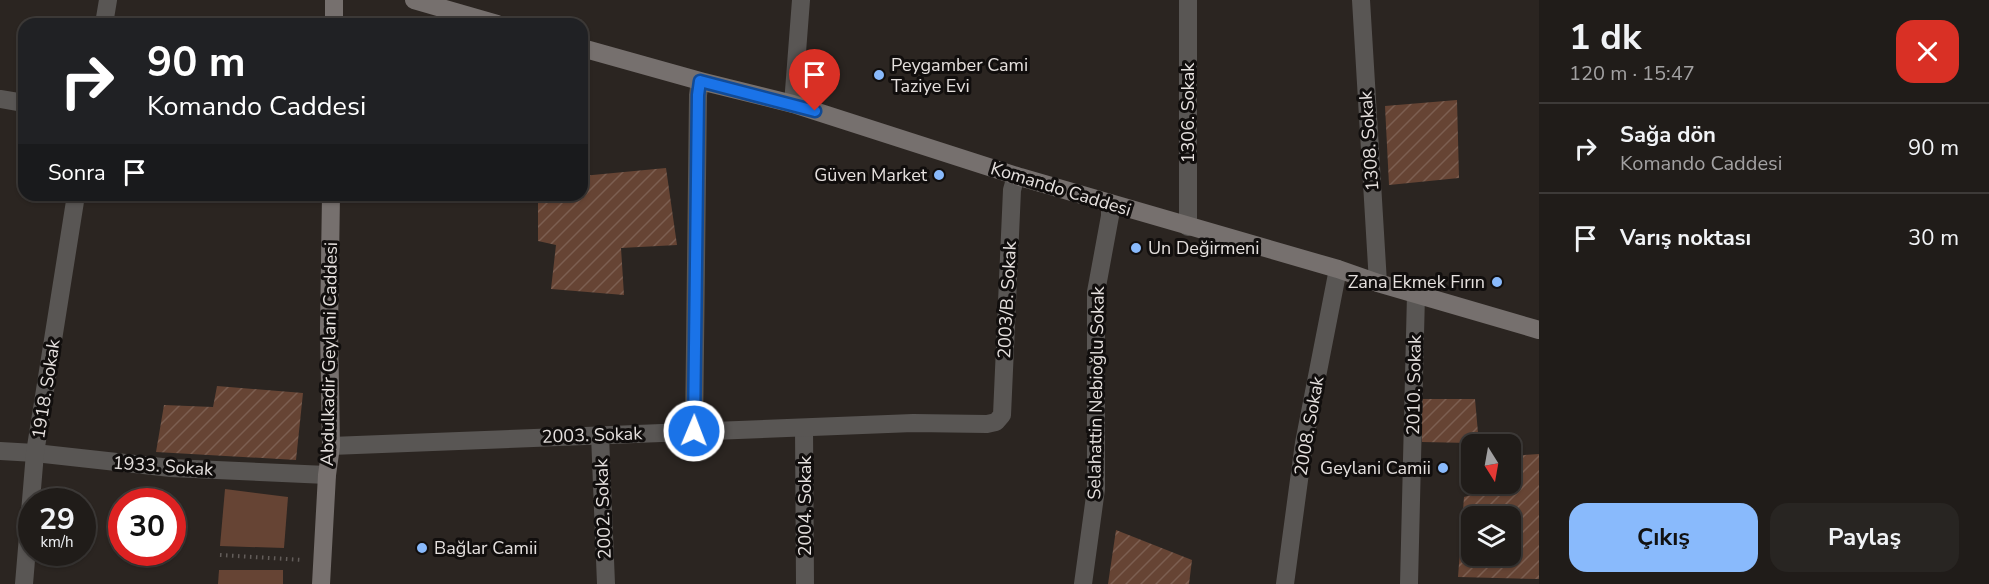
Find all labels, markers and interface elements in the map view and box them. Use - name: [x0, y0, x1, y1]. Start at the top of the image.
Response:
- text: 1 dk: [1569, 13, 1641, 62]
- button: close: [1896, 20, 1959, 83]
- text: 90 m: [147, 34, 246, 91]
- icon: right: [48, 42, 126, 120]
- pin: [789, 49, 840, 111]
- place label: Peygamber Cami Taziye Evi: [891, 53, 1028, 98]
- icon: arrive: [798, 58, 831, 91]
- text: 120 m · 15:47: [1569, 60, 1695, 87]
- street label: 1306. Sokak: [1176, 62, 1200, 163]
- marker: Peygamber Cami Taziye Evi: [872, 68, 886, 82]
- text: Komando Caddesi: [147, 88, 366, 125]
- street label: 1308. Sokak: [1353, 89, 1384, 192]
- text: Sağa dön: [1620, 120, 1716, 150]
- icon: right: [1569, 132, 1602, 165]
- text: 90 m: [1908, 133, 1959, 163]
- text: Komando Caddesi: [1620, 150, 1782, 177]
- icon: arrive: [118, 156, 151, 189]
- street label: Komando Caddesi: [988, 156, 1134, 222]
- text: Sonra: [48, 158, 106, 188]
- place label: Güven Market: [814, 163, 928, 187]
- marker: Güven Market: [932, 168, 946, 182]
- icon: arrive: [1569, 222, 1602, 255]
- text: Varış noktası: [1620, 223, 1751, 253]
- text: 30 m: [1908, 223, 1959, 253]
- place label: Un Değirmeni: [1148, 236, 1259, 260]
- street label: 2003/B. Sokak: [992, 240, 1022, 359]
- marker: Un Değirmeni: [1129, 241, 1143, 255]
- street label: Abdulkadir Geylani Caddesi: [315, 242, 343, 466]
- place label: Zana Ekmek Fırın: [1348, 270, 1485, 294]
- marker: Zana Ekmek Fırın: [1490, 275, 1504, 289]
- street label: Selahattin Nebioğlu Sokak: [1082, 285, 1110, 500]
- street label: 2010. Sokak: [1401, 334, 1427, 435]
- street label: 1918. Sokak: [26, 337, 66, 440]
- street label: 2008. Sokak: [1288, 373, 1330, 478]
- position arrow: [662, 399, 726, 463]
- street label: 2003. Sokak: [541, 421, 644, 449]
- north arrow: [1461, 434, 1521, 494]
- map controls: [1461, 434, 1521, 566]
- street label: 1933. Sokak: [112, 451, 215, 482]
- street label: 2004. Sokak: [793, 455, 817, 556]
- place label: Geylani Camii: [1320, 456, 1431, 480]
- street label: 2002. Sokak: [589, 457, 617, 560]
- marker: Geylani Camii: [1436, 461, 1450, 475]
- speed limit sign: 30: [108, 488, 186, 566]
- text: 29: [39, 499, 75, 540]
- button: Çıkış: [1569, 503, 1758, 572]
- button: Paylaş: [1770, 503, 1959, 572]
- button: layers: [1461, 506, 1521, 566]
- text: km/h: [40, 532, 74, 552]
- place label: Bağlar Camii: [434, 536, 537, 560]
- marker: Bağlar Camii: [415, 541, 429, 555]

